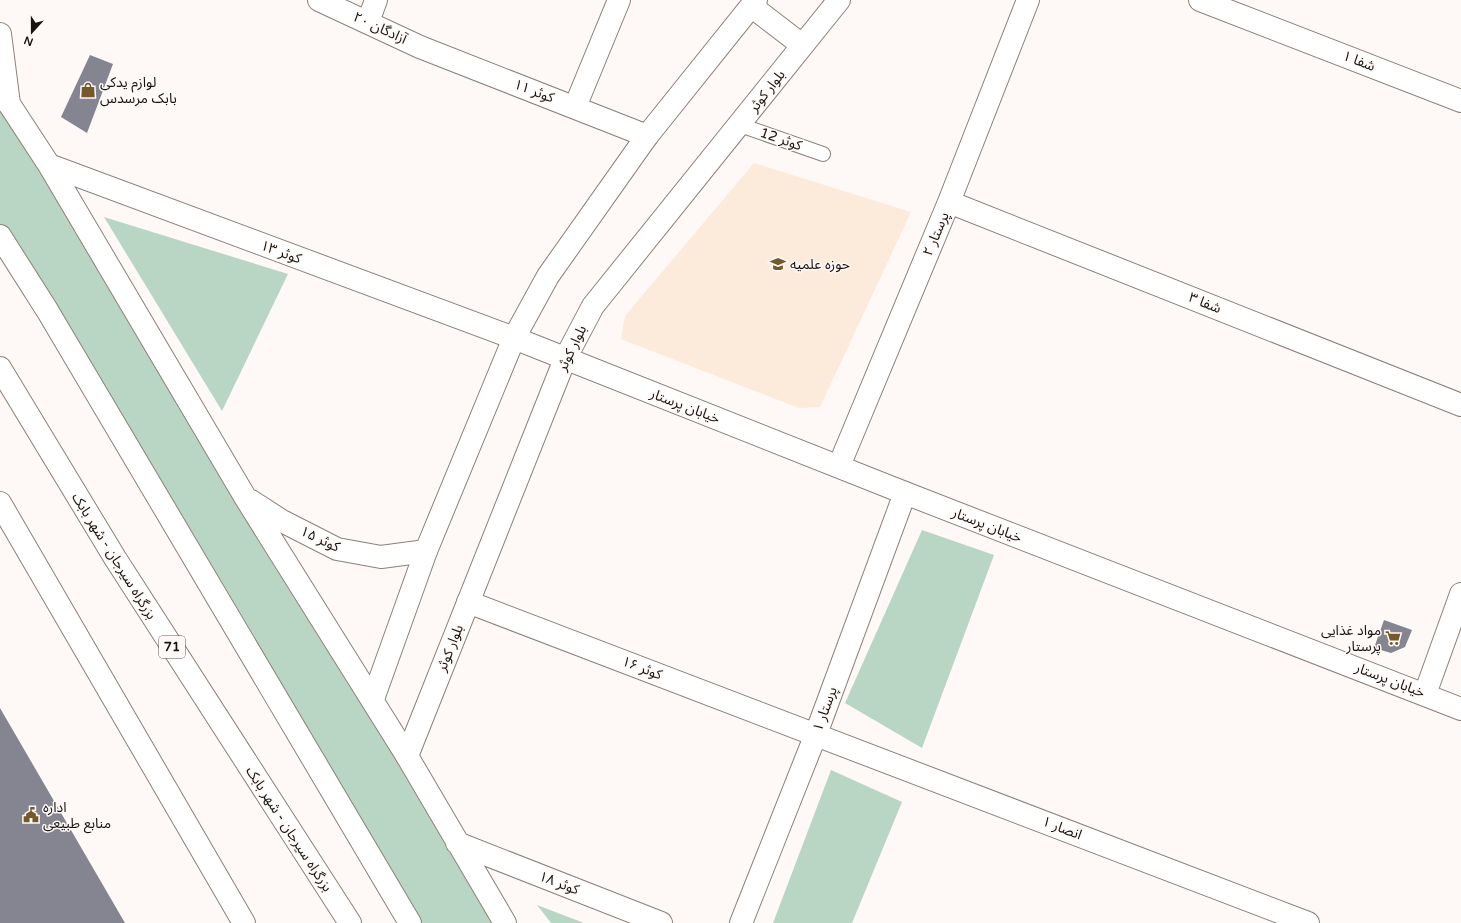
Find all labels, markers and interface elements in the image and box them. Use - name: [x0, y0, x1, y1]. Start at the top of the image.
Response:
- street label: آزادگان ۲۰: [350, 8, 410, 48]
- north arrow: [12, 12, 52, 52]
- text: N: [22, 33, 35, 49]
- street label: شفا ۱: [1340, 47, 1378, 75]
- street label: بلوار کوثر: [745, 66, 789, 116]
- place label: لوازم یدکی بابک مرسدس: [100, 74, 177, 107]
- street label: کوثر ۱۱: [511, 76, 557, 107]
- shop icon: لوازم یدکی بابک مرسدس: [79, 81, 97, 99]
- street label: کوثر 12: [758, 124, 804, 154]
- street label: پرستار ۲: [919, 209, 954, 259]
- street label: کوثر ۱۳: [258, 237, 304, 267]
- school or university icon: حوزه علمیه: [769, 255, 787, 273]
- place label: حوزه علمیه: [790, 256, 850, 273]
- street label: شفا ۳: [1186, 289, 1224, 317]
- street label: بلوار کوثر: [553, 322, 590, 375]
- street label: خیابان پرستار: [646, 385, 722, 428]
- street label: بزرگراه سیرجان - شهر بابک: [68, 490, 160, 623]
- street label: خیابان پرستار: [948, 504, 1024, 547]
- street label: کوثر ۱۵: [297, 522, 343, 556]
- street label: بلوار کوثر: [433, 622, 467, 675]
- place label: مواد غذایی پرستار: [1321, 622, 1381, 656]
- supermarket icon: مواد غذایی پرستار: [1384, 629, 1402, 647]
- road number: 71: [159, 636, 185, 658]
- street label: کوثر ۱۶: [619, 653, 665, 684]
- street label: خیابان پرستار: [1351, 659, 1427, 702]
- street label: پرستار ۱: [809, 684, 842, 734]
- street label: بزرگراه سیرجان - شهر بابک: [242, 763, 336, 895]
- place label: اداره منابع طبیعی: [43, 799, 111, 834]
- public building icon: اداره منابع طبیعی: [22, 806, 40, 824]
- street label: انصار ۱: [1040, 813, 1084, 843]
- street label: کوثر ۱۸: [536, 868, 582, 899]

